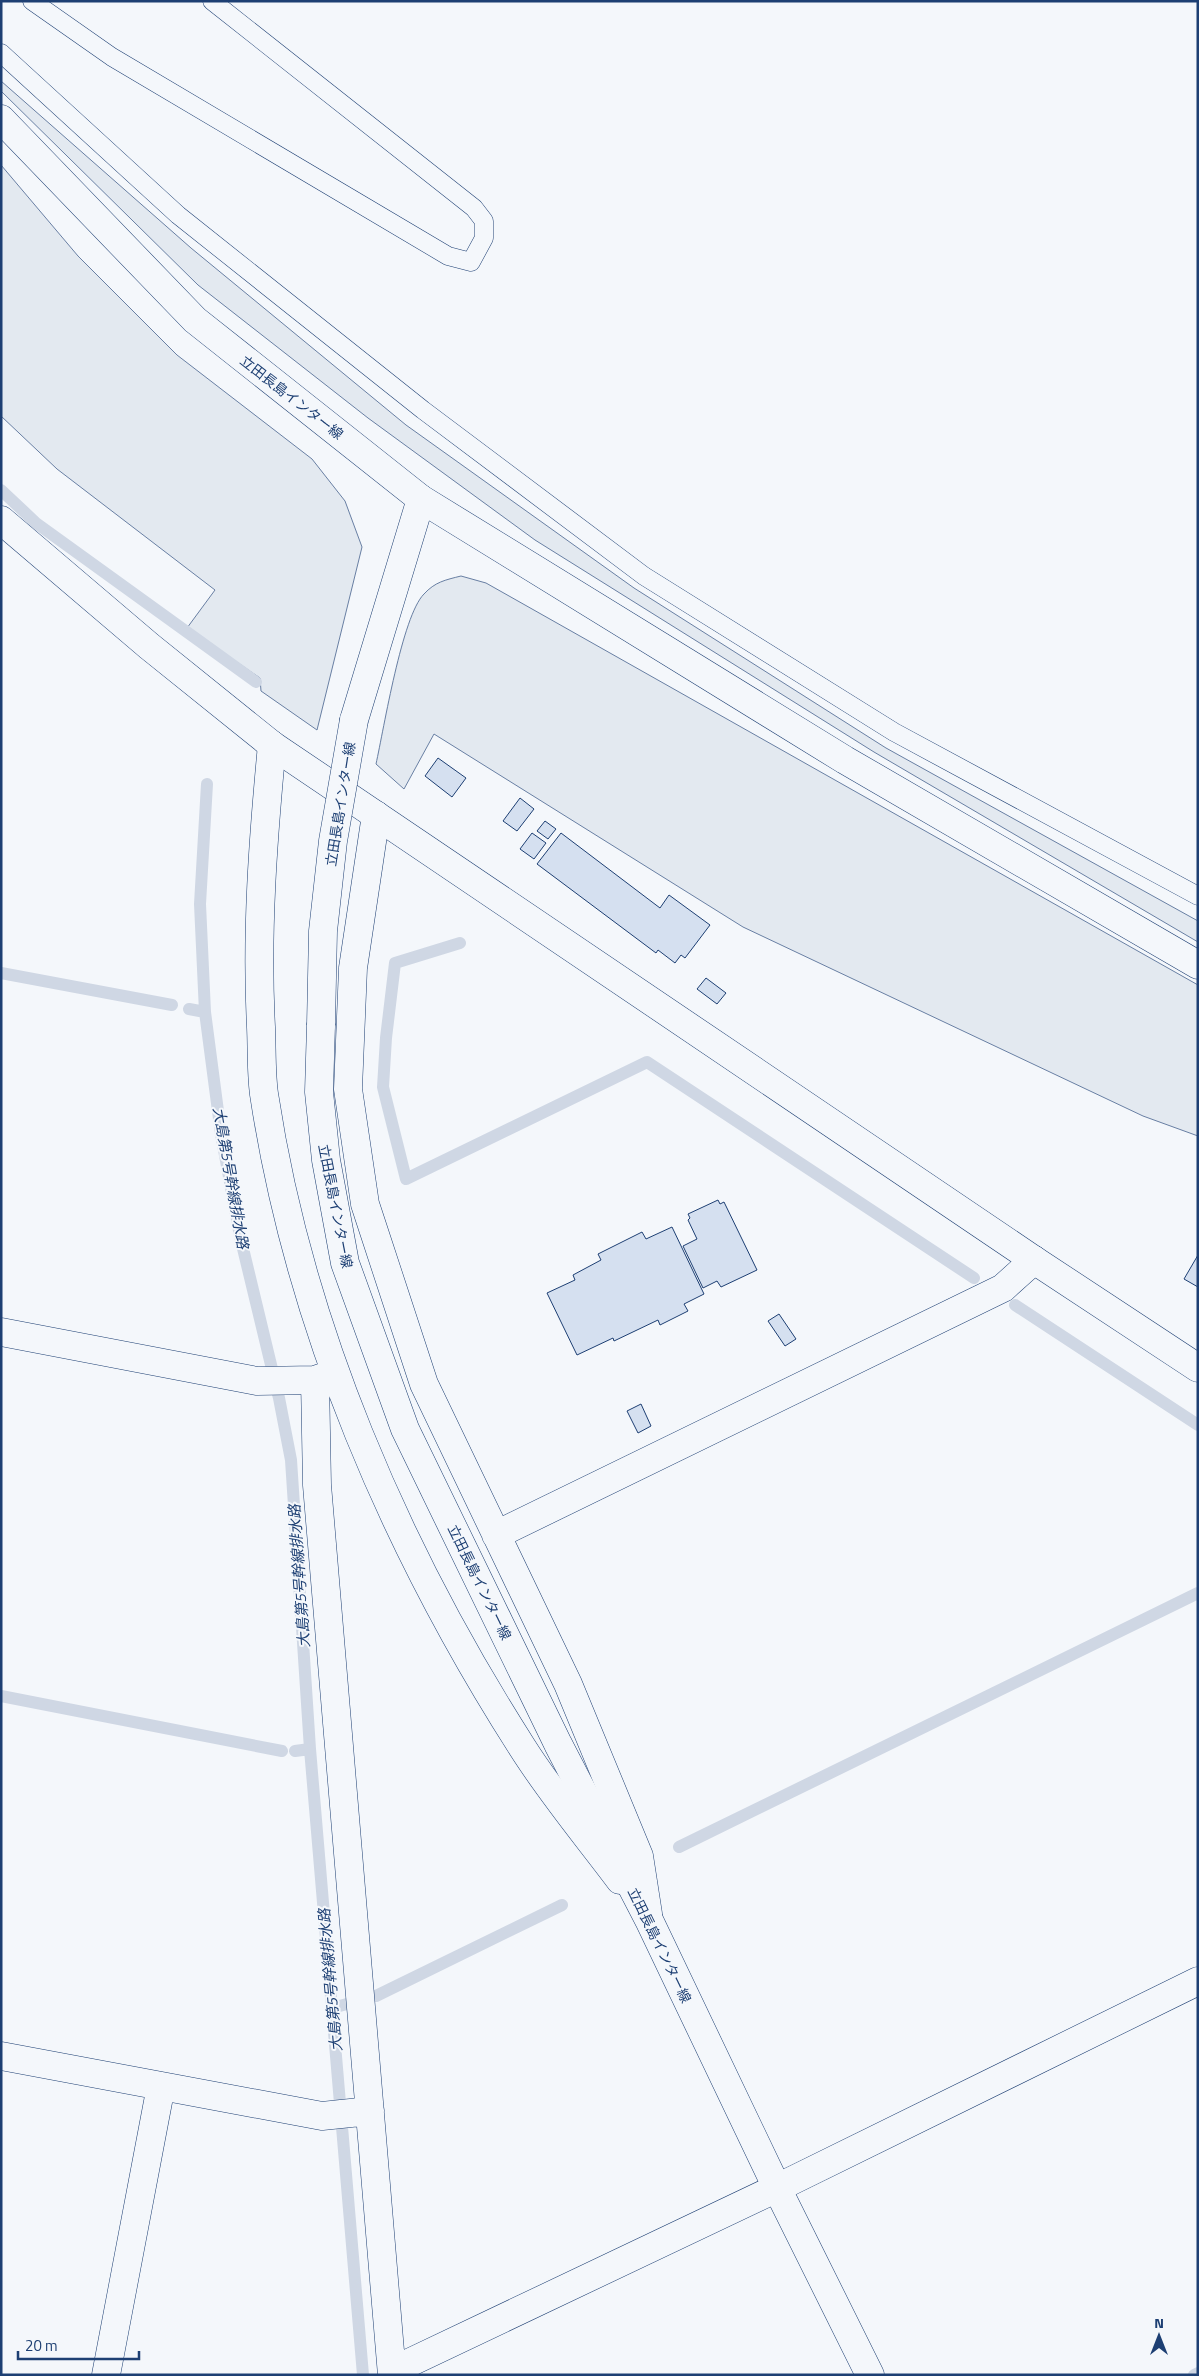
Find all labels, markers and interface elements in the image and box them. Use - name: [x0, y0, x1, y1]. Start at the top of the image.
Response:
- street label: 立田長島インター線: [236, 350, 348, 444]
- street label: 立田長島インター線: [320, 740, 360, 868]
- water label: 大島第5号幹線排水路: [207, 1105, 255, 1253]
- street label: 立田長島インター線: [314, 1142, 358, 1270]
- water label: 大島第5号幹線排水路: [282, 1502, 315, 1648]
- street label: 立田長島インター線: [443, 1521, 517, 1643]
- street label: 立田長島インター線: [623, 1884, 697, 2006]
- water label: 大島第5号幹線排水路: [312, 1906, 348, 2052]
- north arrow: [1134, 2311, 1184, 2361]
- text: N: [1154, 2312, 1164, 2333]
- scale bar: [18, 2328, 139, 2360]
- text: 20 m: [25, 2334, 58, 2357]

